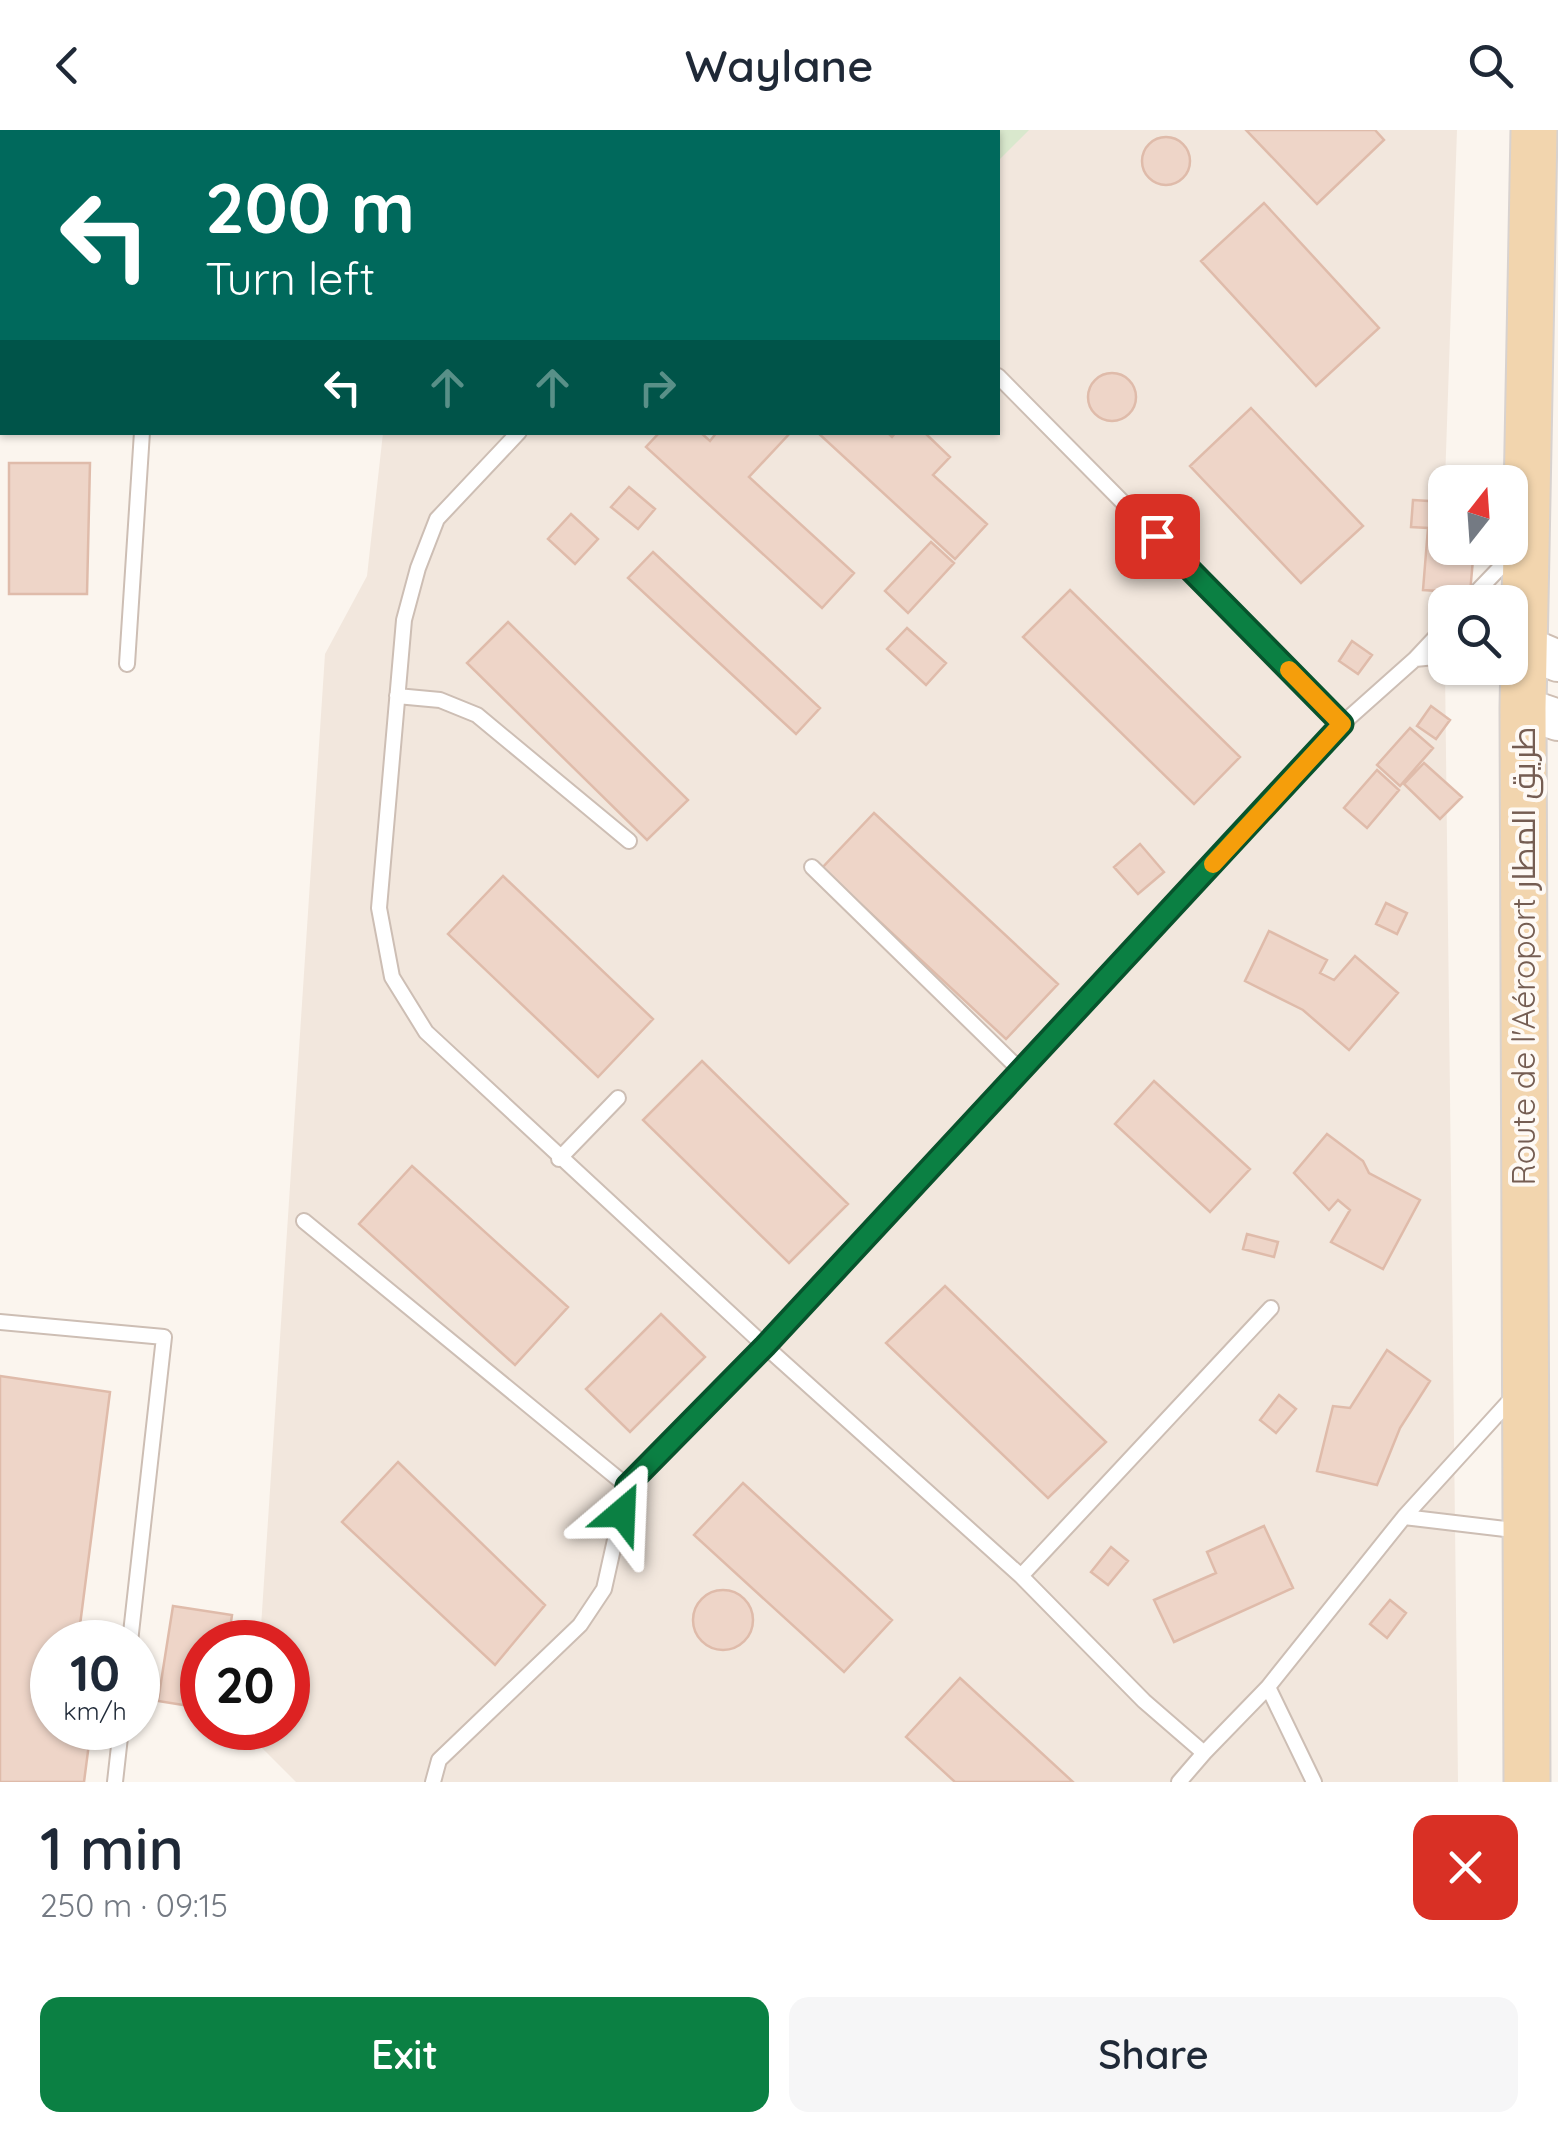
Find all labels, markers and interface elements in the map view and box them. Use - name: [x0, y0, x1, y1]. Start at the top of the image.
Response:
- text: Waylane: [685, 37, 873, 93]
- icon: back: [40, 38, 95, 93]
- icon: search: [1463, 38, 1518, 93]
- text: 200 m: [205, 163, 415, 251]
- icon: left: [40, 170, 170, 300]
- text: Turn left: [205, 250, 375, 306]
- icon: left: [315, 360, 370, 415]
- icon: ahead: [420, 360, 475, 415]
- icon: ahead: [525, 360, 580, 415]
- icon: right: [630, 360, 685, 415]
- north arrow: [1428, 465, 1528, 565]
- map controls: [1428, 465, 1528, 685]
- pin: [1115, 494, 1200, 579]
- icon: arrive: [1130, 509, 1185, 564]
- button: search: [1428, 585, 1528, 685]
- street label: Route de l'Aéroport طريق المطار: [1503, 726, 1544, 1186]
- position arrow: [570, 1461, 674, 1565]
- speed limit sign: 20: [180, 1620, 310, 1750]
- text: 10: [70, 1641, 120, 1704]
- text: km/h: [63, 1695, 127, 1726]
- text: 1 min: [40, 1810, 184, 1885]
- button: close: [1413, 1815, 1518, 1920]
- text: 250 m · 09:15: [40, 1885, 228, 1925]
- button: Exit: [40, 1997, 769, 2112]
- button: Share: [789, 1997, 1518, 2112]

